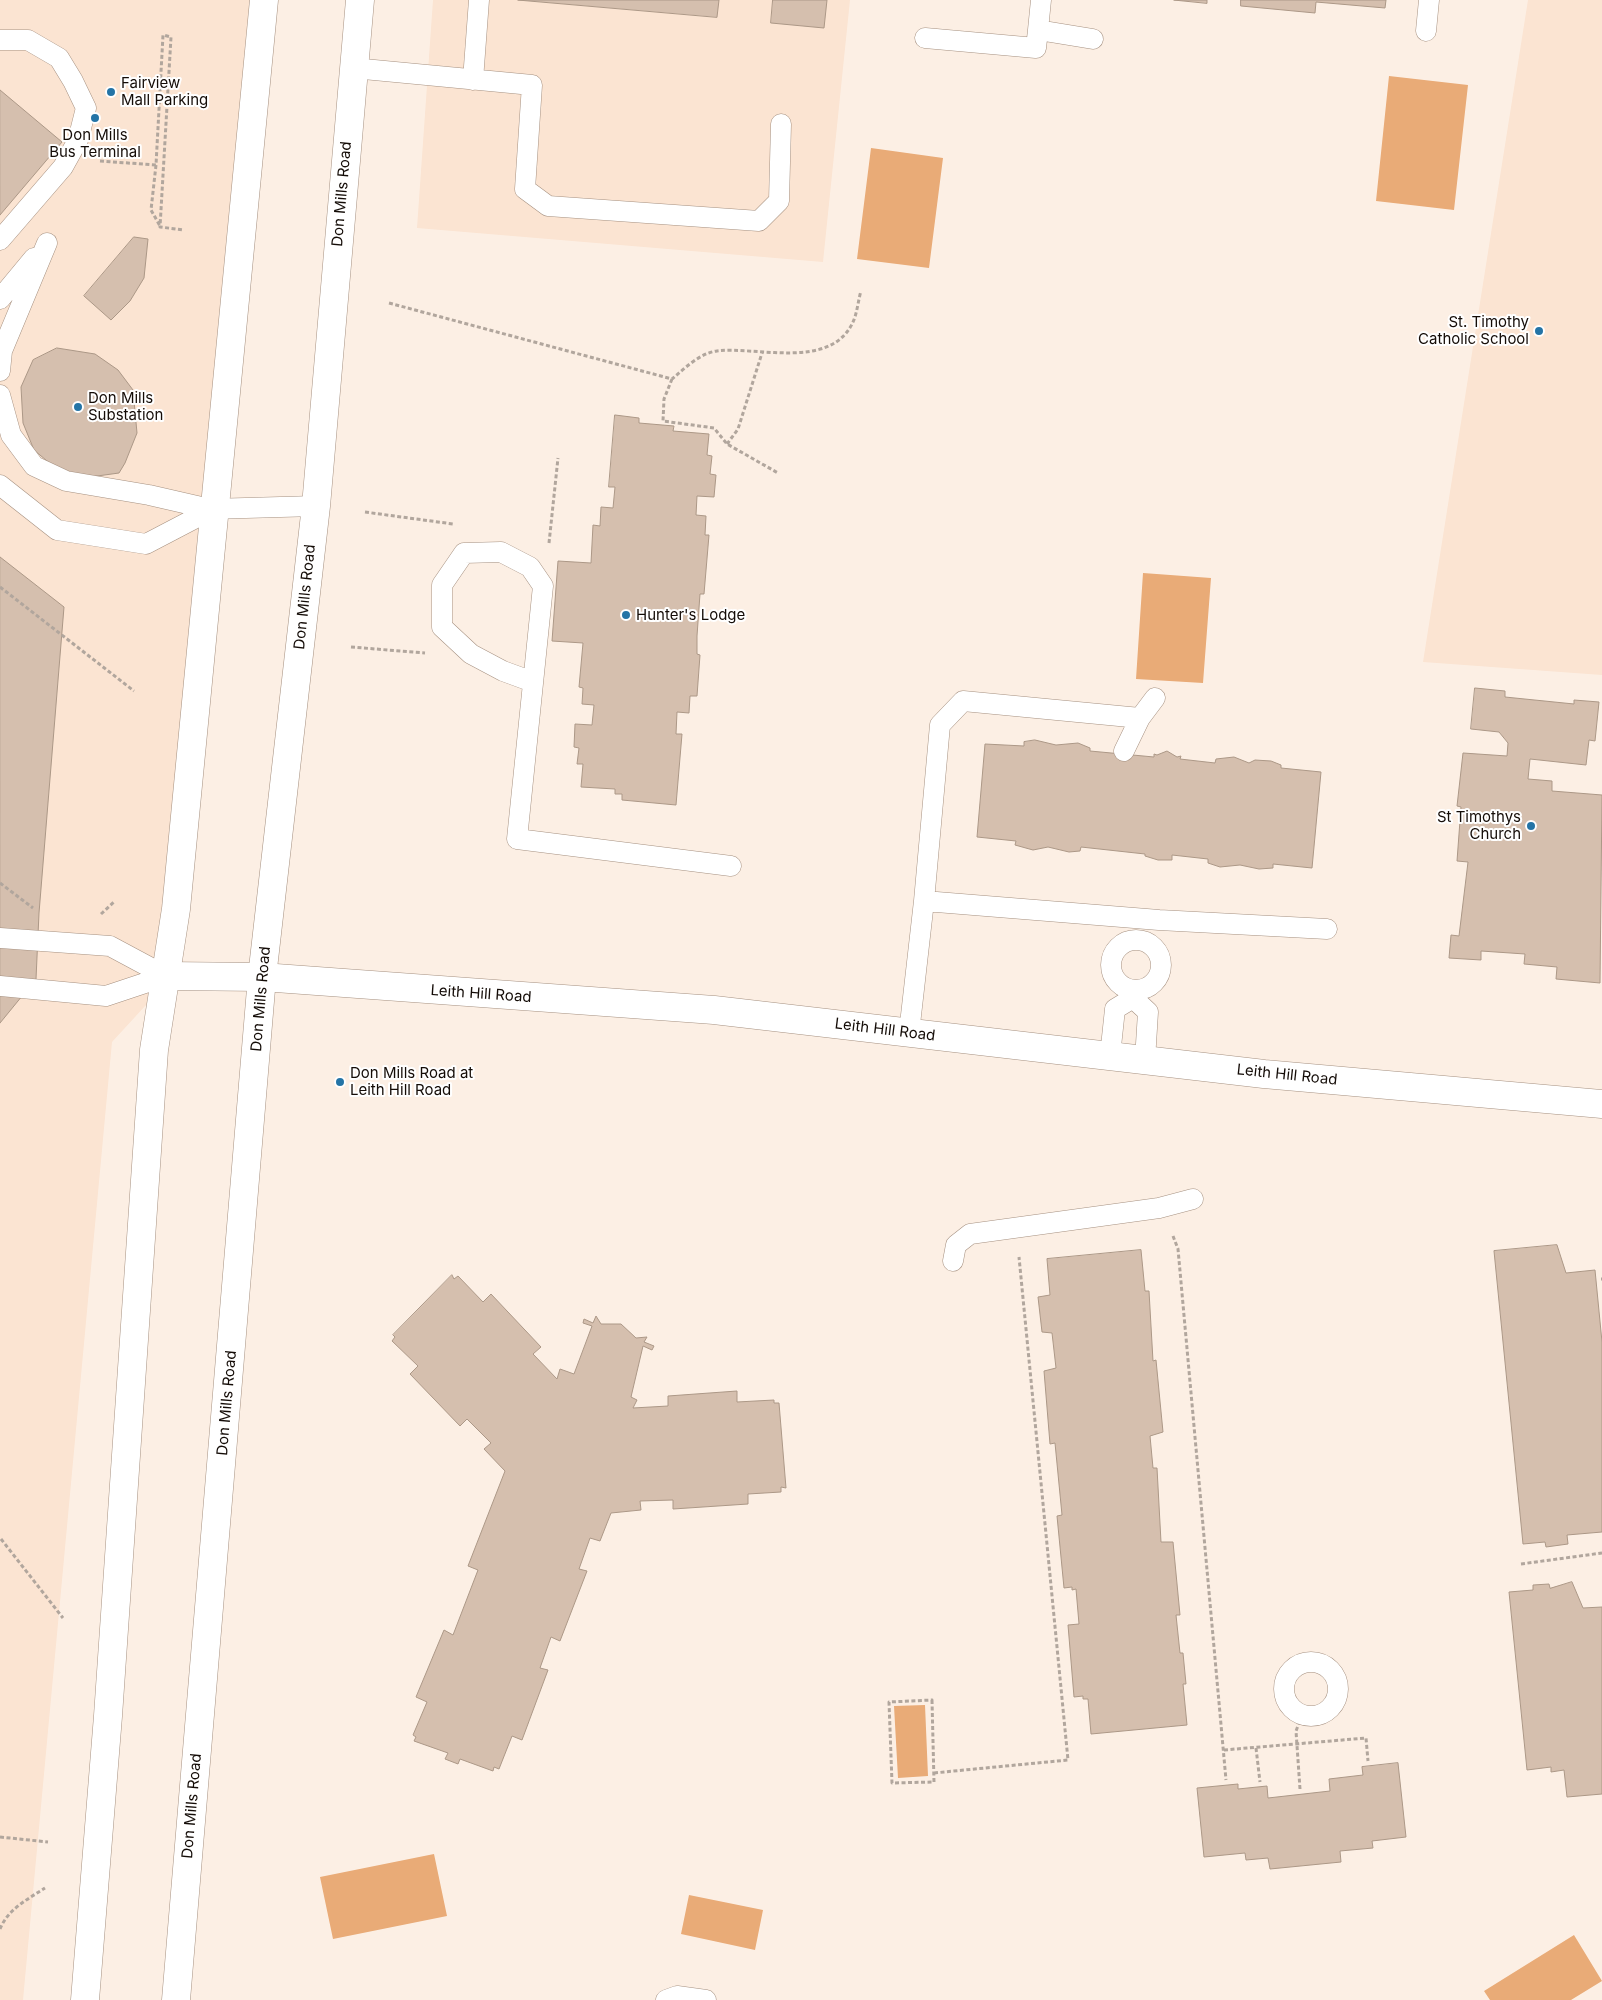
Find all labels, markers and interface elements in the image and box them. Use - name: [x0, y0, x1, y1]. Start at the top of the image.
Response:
- place label: Fairview Mall Parking: [121, 74, 208, 109]
- marker: Fairview Mall Parking: [105, 86, 117, 98]
- marker: Don Mills Bus Terminal: [89, 112, 101, 124]
- place label: Don Mills Bus Terminal: [49, 126, 141, 161]
- street label: Don Mills Road: [328, 141, 356, 247]
- place label: St. Timothy Catholic School: [1418, 313, 1529, 348]
- marker: St. Timothy Catholic School: [1533, 325, 1545, 337]
- place label: Don Mills Substation: [88, 389, 163, 424]
- marker: Don Mills Substation: [72, 401, 84, 413]
- street label: Don Mills Road: [291, 544, 319, 650]
- place label: Hunter's Lodge: [636, 606, 745, 624]
- marker: Hunter's Lodge: [620, 609, 632, 621]
- place label: St Timothys Church: [1437, 808, 1521, 843]
- marker: St Timothys Church: [1525, 820, 1537, 832]
- street label: Don Mills Road: [247, 946, 275, 1052]
- street label: Leith Hill Road: [430, 981, 532, 1007]
- street label: Leith Hill Road: [834, 1015, 936, 1045]
- street label: Leith Hill Road: [1236, 1061, 1338, 1089]
- place label: Don Mills Road at Leith Hill Road: [350, 1064, 473, 1099]
- marker: Don Mills Road at Leith Hill Road: [334, 1076, 346, 1088]
- street label: Don Mills Road: [213, 1350, 241, 1456]
- street label: Don Mills Road: [178, 1753, 206, 1859]

